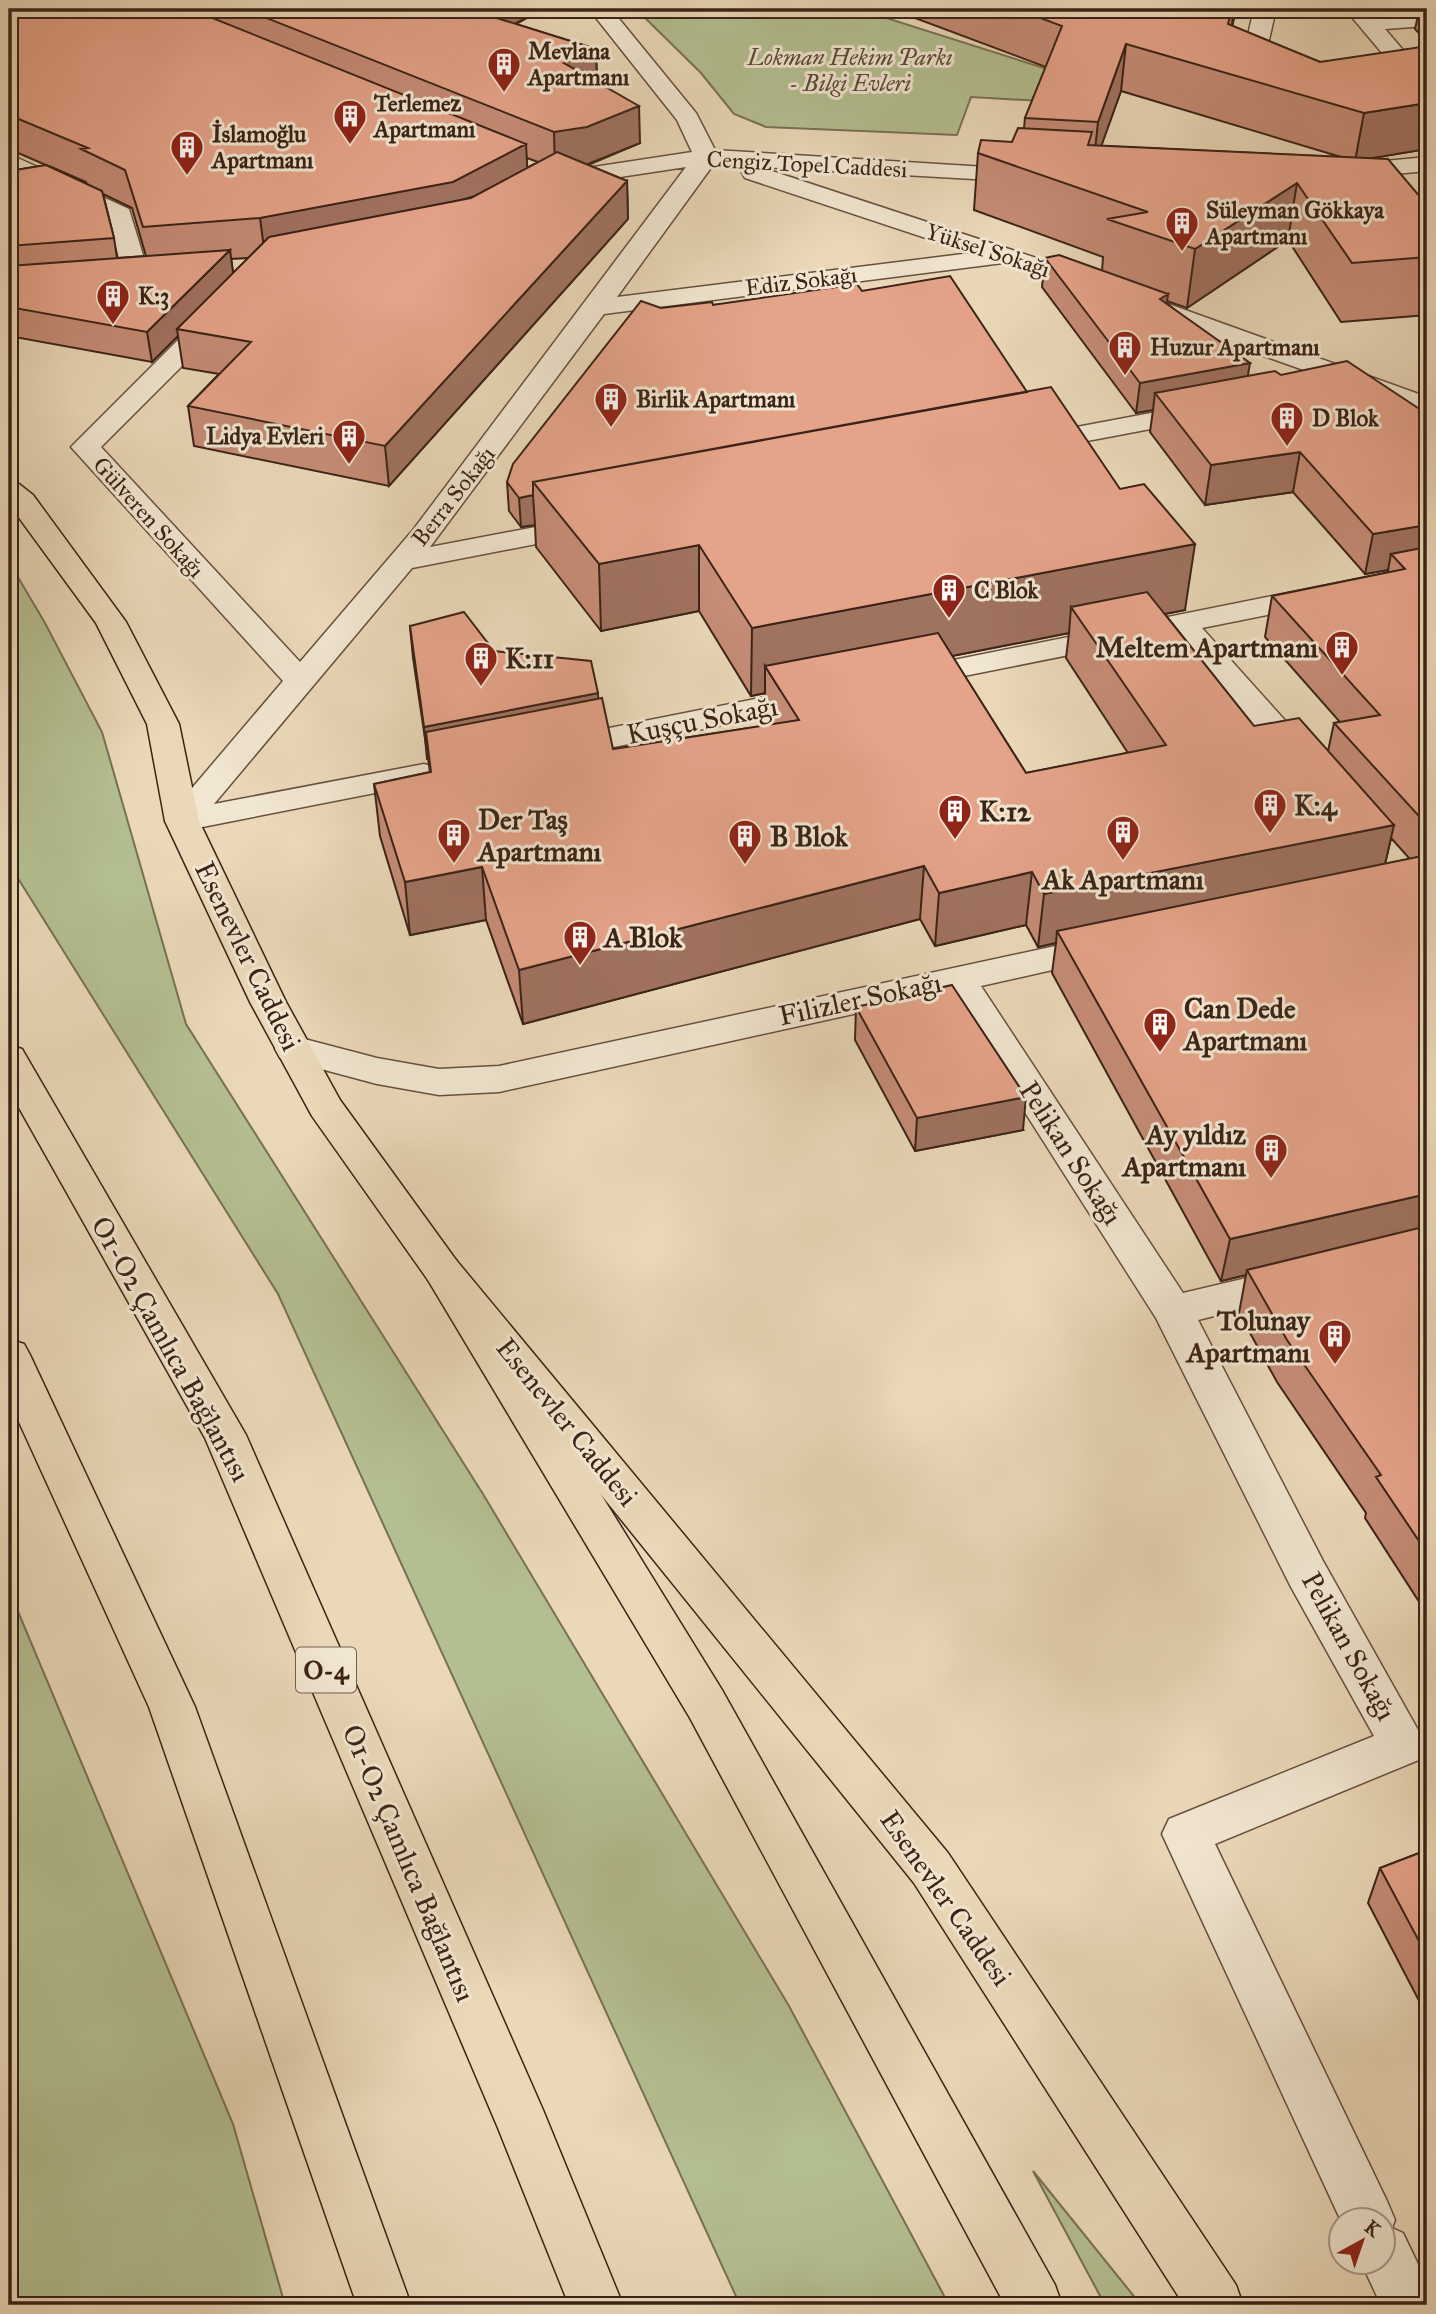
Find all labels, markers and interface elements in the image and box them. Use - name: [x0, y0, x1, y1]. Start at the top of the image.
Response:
- place label: Mevlana Apartmanı: [526, 37, 630, 92]
- park label: Lokman Hekim Parkı - Bilgi Evleri: [746, 43, 953, 97]
- building icon: Mevlana Apartmanı: [485, 45, 523, 94]
- place label: Terlemez Apartmanı: [372, 89, 476, 144]
- building icon: Terlemez Apartmanı: [331, 97, 369, 146]
- place label: İslamoğlu Apartmanı: [210, 119, 314, 175]
- building icon: İslamoğlu Apartmanı: [168, 128, 206, 177]
- street label: Cengiz Topel Caddesi: [706, 145, 908, 184]
- place label: Süleyman Gökkaya Apartmanı: [1204, 196, 1385, 251]
- building icon: Süleyman Gökkaya Apartmanı: [1163, 204, 1201, 253]
- street label: Yüksel Sokağı: [922, 217, 1054, 284]
- street label: Ediz Sokağı: [744, 260, 859, 303]
- building icon: K:3: [94, 277, 132, 326]
- place label: K:3: [138, 282, 169, 311]
- building icon: Huzur Apartmanı: [1106, 328, 1144, 377]
- place label: Huzur Apartmanı: [1150, 333, 1320, 362]
- building icon: Birlik Apartmanı: [592, 380, 630, 429]
- place label: Birlik Apartmanı: [636, 385, 796, 414]
- building icon: D Blok: [1268, 399, 1306, 448]
- place label: D Blok: [1312, 404, 1380, 432]
- building icon: Lidya Evleri: [330, 417, 368, 466]
- place label: Lidya Evleri: [206, 422, 325, 451]
- street label: Berra Sokağı: [405, 440, 501, 552]
- street label: Gülveren Sokağı: [87, 451, 211, 584]
- building icon: C Blok: [930, 571, 968, 620]
- place label: C Blok: [974, 576, 1040, 604]
- building icon: Meltem Apartmanı: [1323, 628, 1361, 677]
- place label: Meltem Apartmanı: [1096, 630, 1318, 665]
- building icon: K:11: [462, 639, 500, 688]
- place label: K:11: [505, 641, 554, 676]
- street label: Kuşçu Sokağı: [623, 688, 781, 752]
- building icon: K:4: [1251, 786, 1289, 835]
- place label: K:4: [1294, 788, 1338, 823]
- building icon: K:12: [936, 792, 974, 841]
- place label: K:12: [979, 794, 1032, 829]
- place label: Der Taş Apartmanı: [476, 802, 602, 869]
- building icon: Ak Apartmanı: [1104, 813, 1142, 862]
- building icon: Der Taş Apartmanı: [435, 816, 473, 865]
- building icon: B Blok: [726, 817, 764, 866]
- place label: B Blok: [770, 819, 849, 854]
- street label: Esenevler Caddesi: [187, 856, 309, 1057]
- place label: Ak Apartmanı: [1040, 862, 1204, 897]
- building icon: A Blok: [561, 918, 599, 967]
- place label: A Blok: [602, 920, 683, 955]
- street label: Filizler Sokağı: [775, 965, 945, 1033]
- place label: Can Dede Apartmanı: [1182, 991, 1308, 1058]
- building icon: Can Dede Apartmanı: [1141, 1005, 1179, 1054]
- street label: Pelikan Sokağı: [1012, 1075, 1131, 1232]
- place label: Ay yıldız Apartmanı: [1121, 1117, 1246, 1184]
- building icon: Ay yıldız Apartmanı: [1252, 1131, 1290, 1180]
- street label: O1-O2 Çamlıca Bağlantısı: [84, 1210, 259, 1488]
- place label: Tolunay Apartmanı: [1185, 1303, 1311, 1370]
- building icon: Tolunay Apartmanı: [1316, 1317, 1354, 1366]
- street label: Esenevler Caddesi: [488, 1331, 646, 1513]
- street label: Pelikan Sokağı: [1294, 1566, 1404, 1727]
- road number: O-4: [296, 1648, 356, 1693]
- street label: O1-O2 Çamlıca Bağlantısı: [335, 1719, 483, 2007]
- street label: Esenevler Caddesi: [872, 1803, 1020, 1993]
- north arrow: [1328, 2206, 1398, 2276]
- text: K: [1360, 2215, 1386, 2242]

